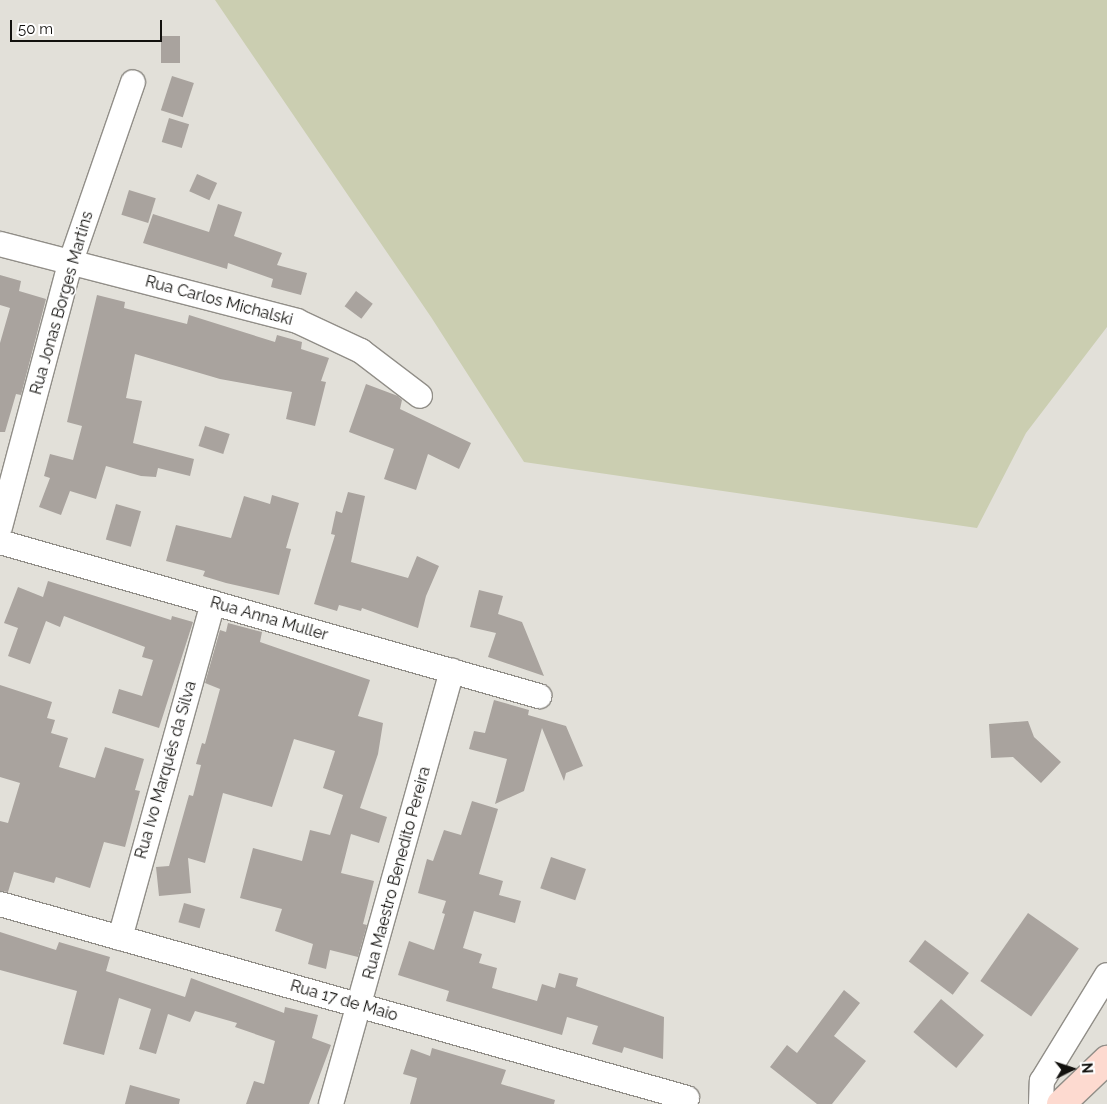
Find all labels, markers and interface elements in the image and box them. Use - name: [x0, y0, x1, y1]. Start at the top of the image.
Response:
- scale bar: [12, 10, 165, 42]
- text: 50 m: [18, 20, 53, 38]
- street label: Rua Jonas Borges Martins: [27, 209, 97, 397]
- street label: Rua Carlos Michalski: [143, 272, 295, 330]
- street label: Rua Anna Muller: [208, 593, 330, 645]
- street label: Rua Ivo Marquês da Silva: [131, 679, 201, 861]
- street label: Rua Maestro Benedito Pereira: [359, 765, 435, 981]
- street label: Rua 17 de Maio: [288, 976, 400, 1026]
- north arrow: [1047, 1044, 1097, 1094]
- text: N: [1079, 1062, 1095, 1074]

